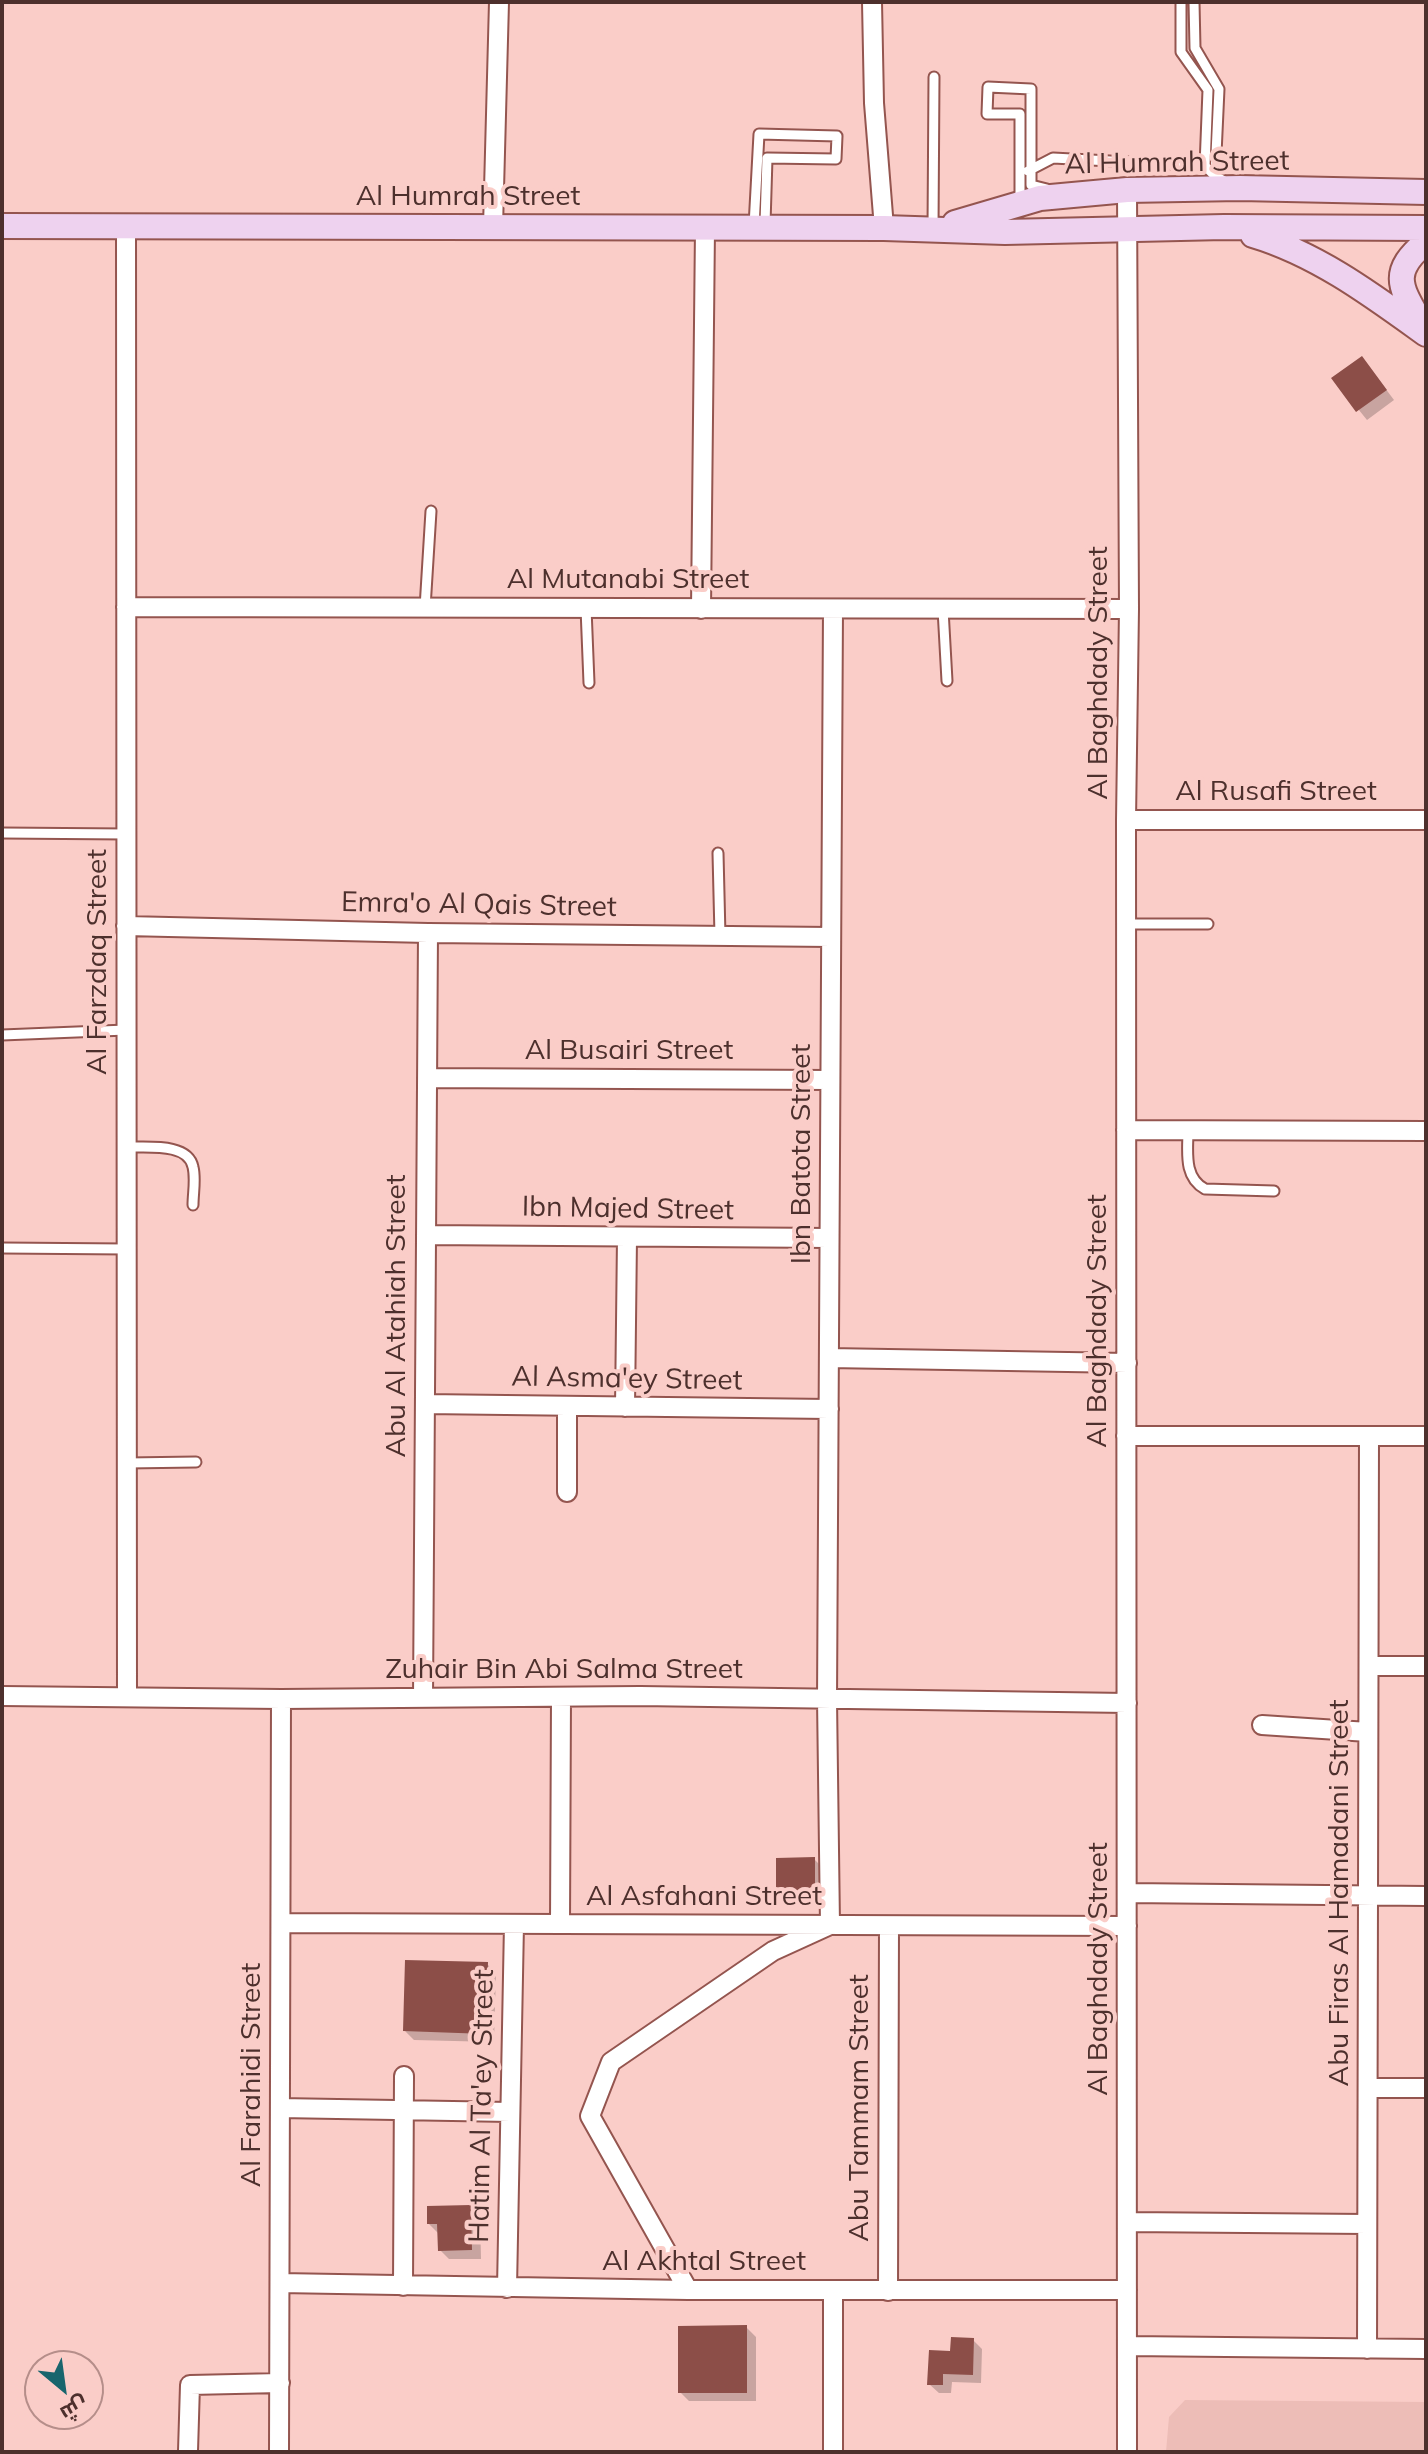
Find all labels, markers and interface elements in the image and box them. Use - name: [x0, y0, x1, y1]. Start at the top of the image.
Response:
- street label: Al Humrah Street: [1064, 144, 1290, 182]
- street label: Al Humrah Street: [356, 180, 580, 214]
- street label: Al Baghdady Street: [1082, 546, 1116, 800]
- street label: Al Mutanabi Street: [507, 563, 749, 597]
- street label: Al Rusafi Street: [1175, 775, 1377, 809]
- street label: Al Farzdaq Street: [81, 849, 115, 1075]
- street label: Emra'o Al Qais Street: [341, 886, 617, 924]
- street label: Al Busairi Street: [525, 1034, 733, 1068]
- street label: Ibn Batota Street: [785, 1044, 819, 1264]
- street label: Abu Al Atahiah Street: [380, 1174, 414, 1458]
- street label: Ibn Majed Street: [522, 1190, 734, 1228]
- street label: Al Baghdady Street: [1081, 1194, 1115, 1448]
- street label: Al Asma'ey Street: [511, 1360, 743, 1398]
- street label: Zuhair Bin Abi Salma Street: [385, 1653, 743, 1687]
- street label: Abu Firas Al Hamadani Street: [1323, 1700, 1357, 2086]
- street label: Al Baghdady Street: [1082, 1842, 1116, 2096]
- street label: Al Asfahani Street: [586, 1880, 822, 1914]
- street label: Al Farahidi Street: [235, 1963, 269, 2187]
- street label: Hatim Al Ta'ey Street: [463, 1969, 501, 2243]
- street label: Abu Tammam Street: [843, 1974, 877, 2242]
- street label: Al Akhtal Street: [602, 2245, 806, 2279]
- north arrow: [24, 2350, 104, 2430]
- text: ش: [56, 2390, 94, 2428]

